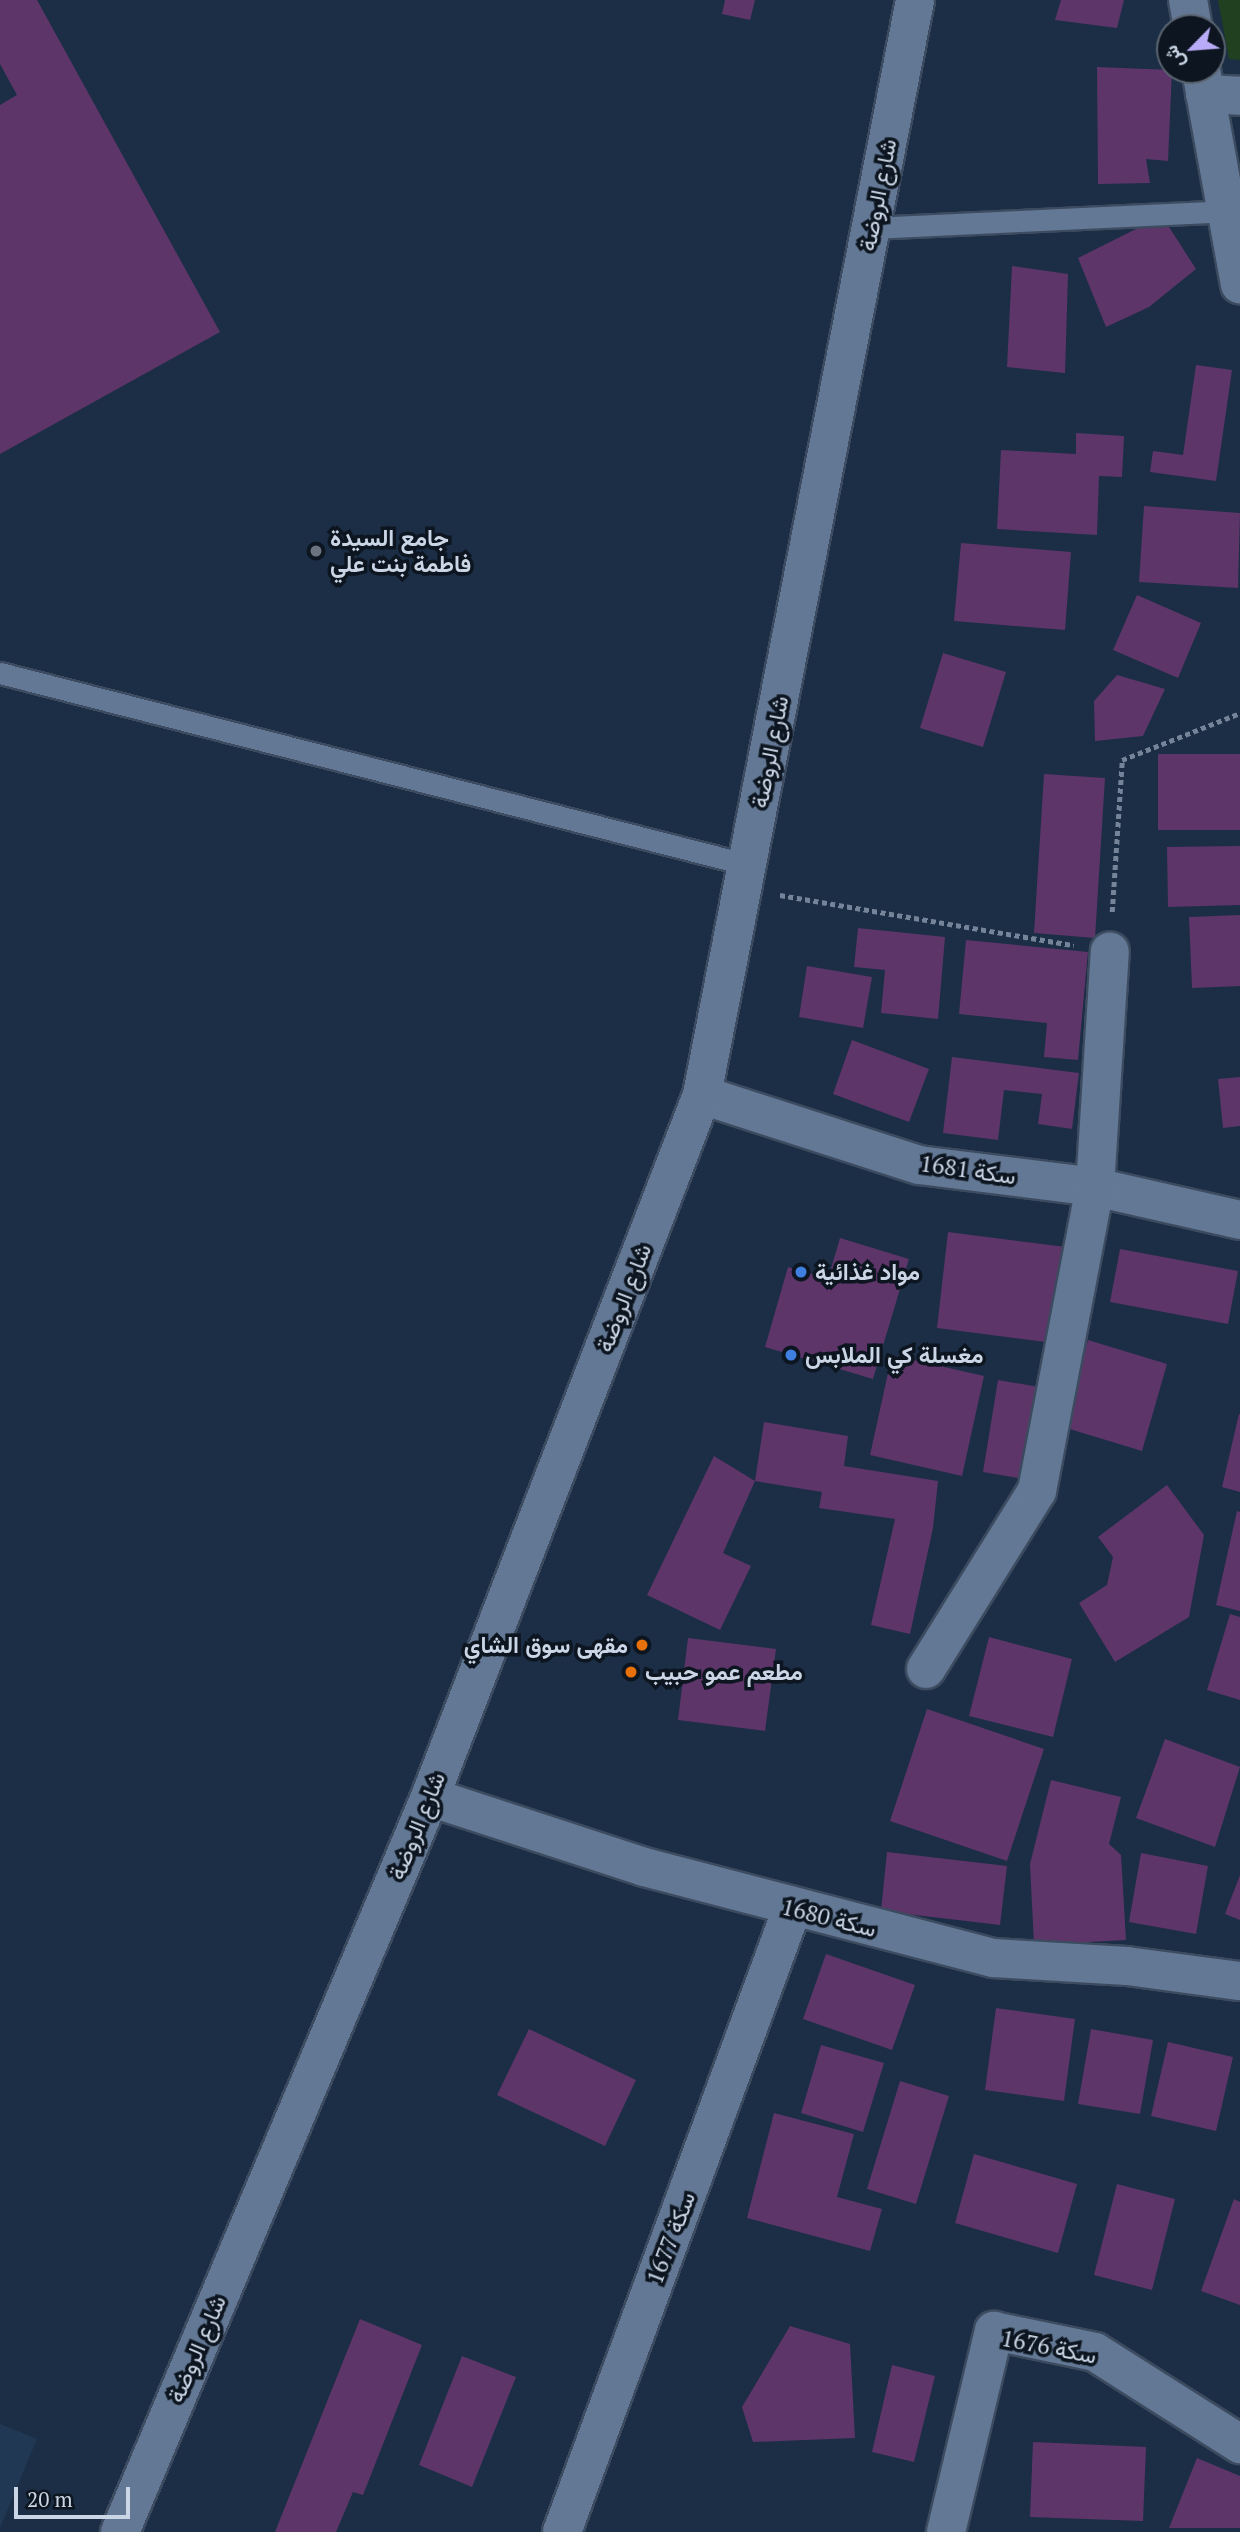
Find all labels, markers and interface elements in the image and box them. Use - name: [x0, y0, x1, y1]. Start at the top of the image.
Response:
- north arrow: [1156, 14, 1226, 84]
- text: ش: [1157, 42, 1189, 73]
- street label: شارع الروضة: [854, 137, 902, 253]
- place label: جامع السيدة فاطمة بنت علي: [330, 524, 471, 578]
- marker: جامع السيدة فاطمة بنت علي: [308, 543, 324, 559]
- street label: شارع الروضة: [746, 694, 794, 810]
- street label: سكة 1681: [918, 1150, 1018, 1190]
- street label: شارع الروضة: [591, 1240, 657, 1356]
- place label: مواد غذائية: [815, 1258, 920, 1286]
- marker: مواد غذائية: [793, 1264, 809, 1280]
- place label: مغسلة كي الملابس: [805, 1341, 983, 1369]
- marker: مغسلة كي الملابس: [783, 1347, 799, 1363]
- place label: مقهى سوق الشاي: [464, 1631, 628, 1659]
- marker: مقهى سوق الشاي: [634, 1637, 650, 1653]
- place label: مطعم عمو حبيب: [645, 1658, 803, 1686]
- marker: مطعم عمو حبيب: [623, 1664, 639, 1680]
- street label: شارع الروضة: [383, 1768, 451, 1884]
- street label: سكة 1680: [779, 1893, 879, 1943]
- street label: سكة 1677: [641, 2188, 701, 2288]
- street label: شارع الروضة: [162, 2291, 232, 2407]
- street label: سكة 1676: [999, 2324, 1099, 2370]
- scale bar: [18, 2472, 133, 2516]
- text: 20 m: [27, 2485, 73, 2513]

